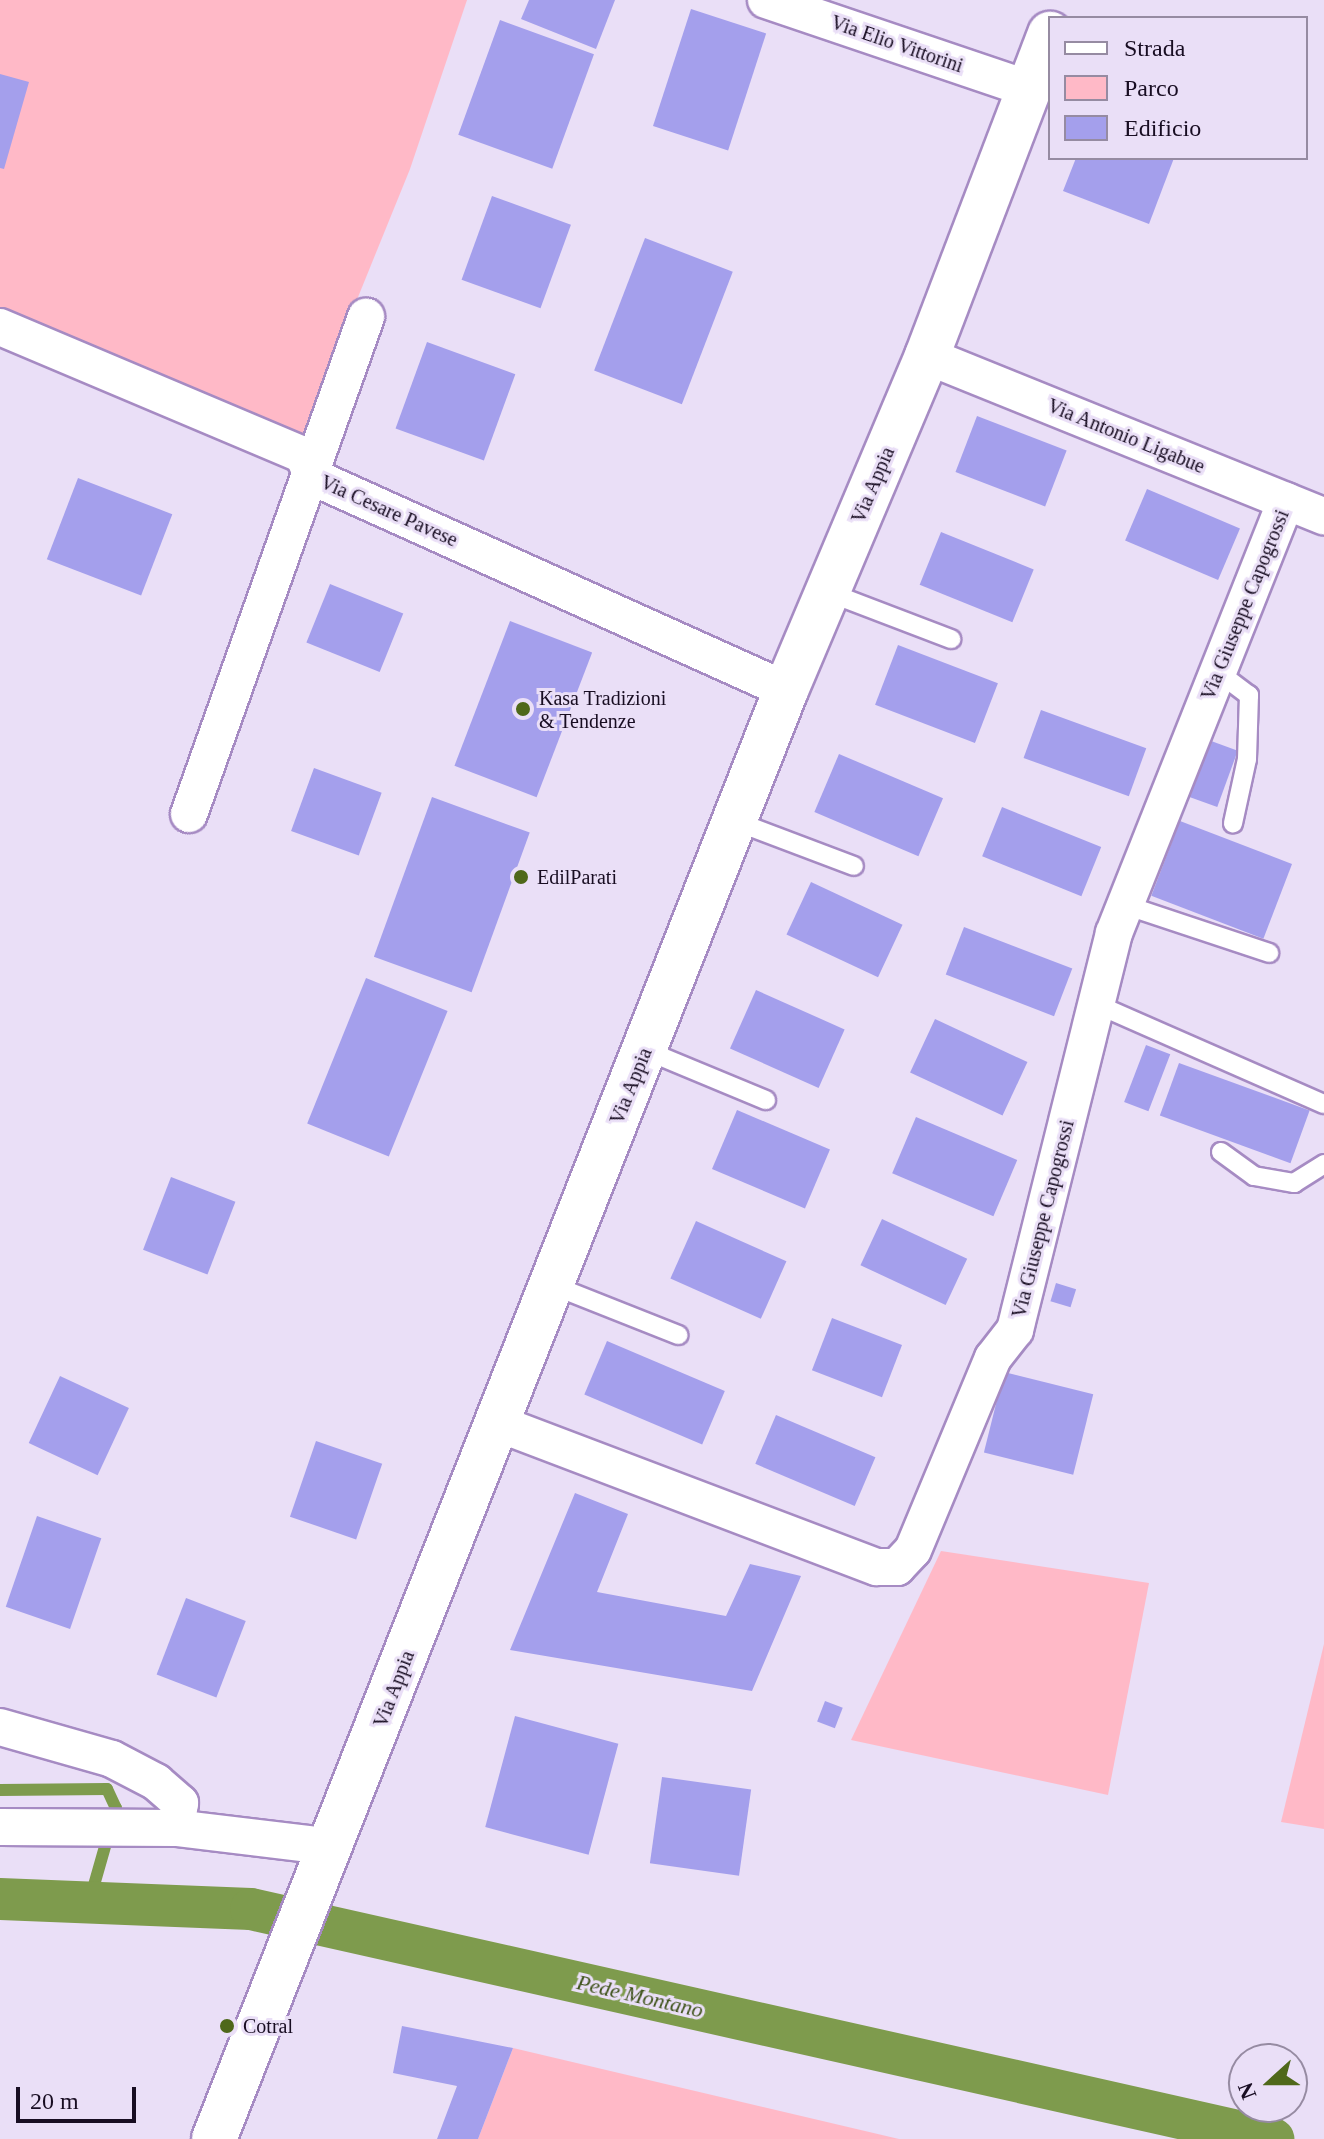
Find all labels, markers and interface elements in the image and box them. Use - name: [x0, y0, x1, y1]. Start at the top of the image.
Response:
- street label: Via Elio Vittorini: [828, 10, 966, 78]
- legend: [1048, 16, 1308, 160]
- text: Strada: [1124, 35, 1185, 61]
- text: Parco: [1124, 75, 1179, 101]
- text: Edificio: [1124, 115, 1201, 141]
- street label: Via Antonio Ligabue: [1043, 393, 1209, 479]
- street label: Via Appia: [846, 443, 900, 527]
- street label: Via Cesare Pavese: [317, 470, 461, 552]
- street label: Via Giuseppe Capogrossi: [1196, 506, 1294, 704]
- place label: Kasa Tradizioni & Tendenze: [539, 686, 667, 733]
- marker: Kasa Tradizioni & Tendenze: [514, 700, 532, 718]
- place label: EdilParati: [537, 865, 617, 889]
- marker: EdilParati: [512, 868, 530, 886]
- street label: Via Appia: [605, 1044, 657, 1128]
- street label: Via Giuseppe Capogrossi: [1007, 1118, 1079, 1320]
- street label: Via Appia: [368, 1647, 420, 1731]
- water label: Pede Montano: [574, 1969, 706, 2023]
- place label: Cotral: [243, 2014, 293, 2038]
- marker: Cotral: [218, 2017, 236, 2035]
- north arrow: [1228, 2043, 1308, 2123]
- scale bar: [20, 2071, 140, 2121]
- text: N: [1232, 2079, 1262, 2103]
- text: 20 m: [30, 2088, 79, 2114]

